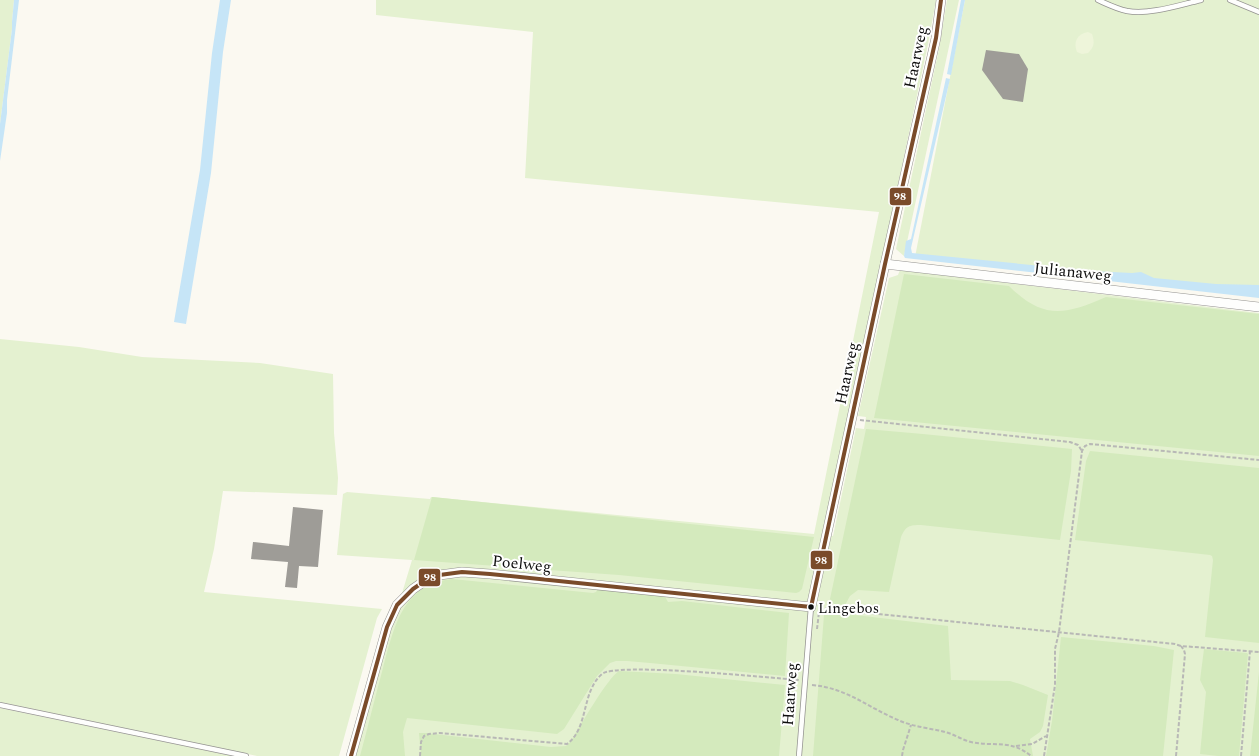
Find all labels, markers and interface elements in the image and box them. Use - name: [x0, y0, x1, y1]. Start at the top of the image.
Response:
- street label: Haarweg: [898, 24, 934, 91]
- line badge: 98: [889, 187, 912, 206]
- text: 98: [894, 188, 906, 205]
- street label: Julianaweg: [1033, 256, 1113, 288]
- street label: Haarweg: [829, 340, 865, 407]
- street label: Poelweg: [491, 549, 553, 579]
- line badge: 98: [810, 550, 833, 570]
- text: 98: [815, 552, 827, 569]
- line badge: 98: [418, 568, 441, 587]
- text: 98: [424, 569, 436, 586]
- place label: Lingebos: [818, 597, 879, 620]
- marker: Lingebos: [806, 602, 816, 612]
- street label: Haarweg: [776, 662, 804, 727]

